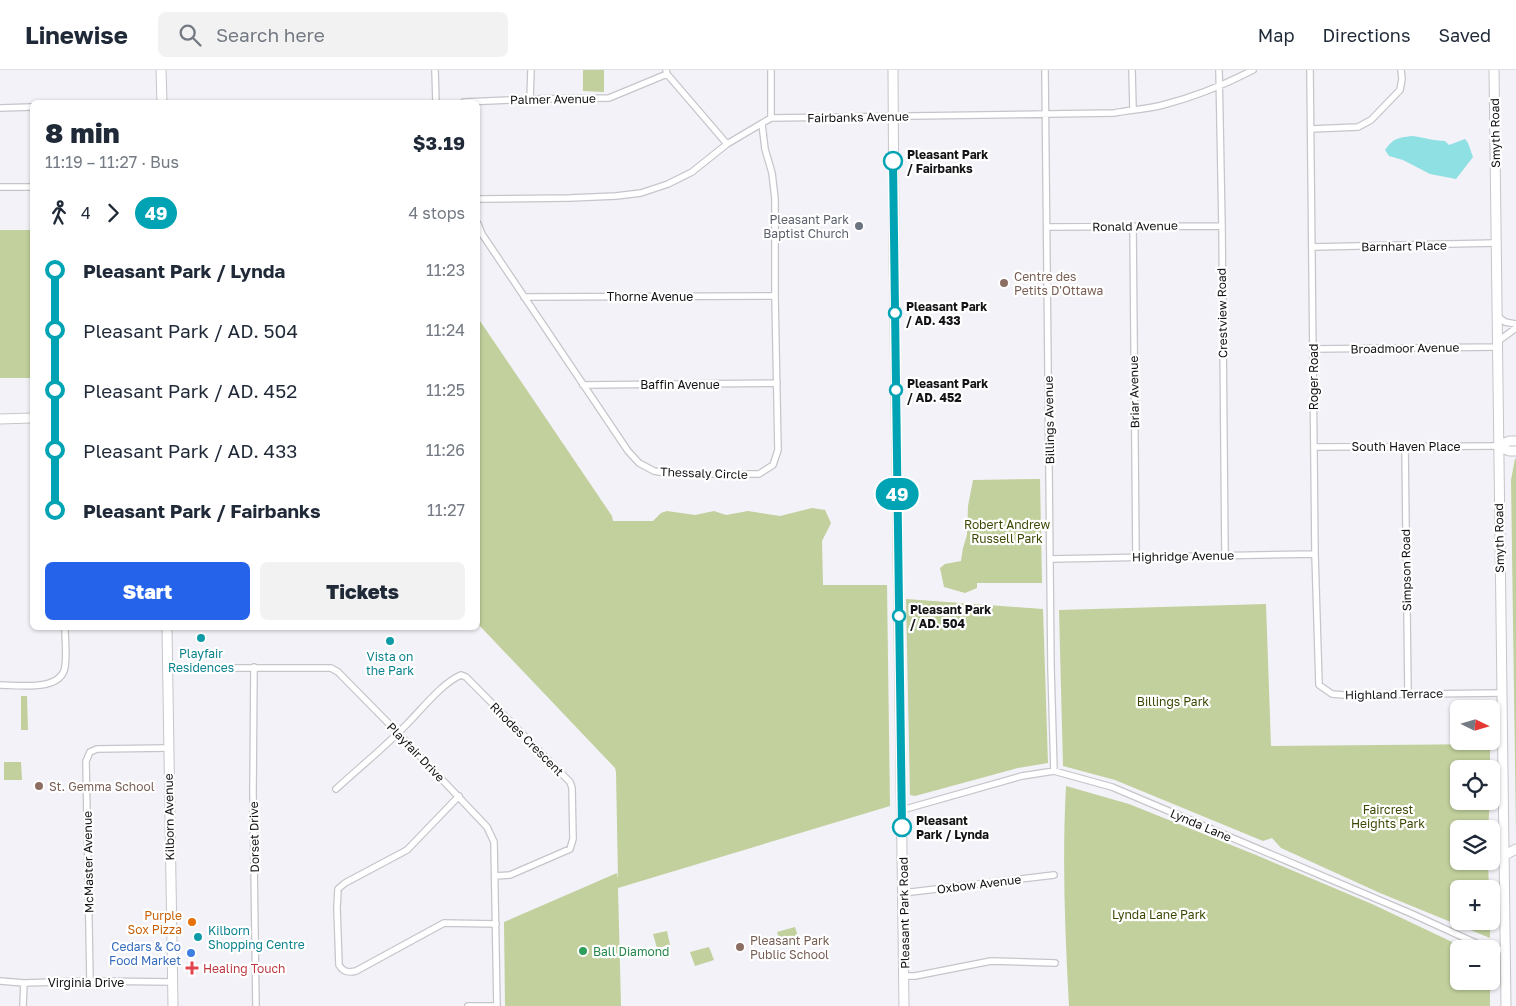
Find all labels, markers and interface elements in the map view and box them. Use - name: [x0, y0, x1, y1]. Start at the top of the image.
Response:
- search box: [158, 12, 508, 57]
- text: Linewise: [25, 20, 128, 49]
- icon: search: [176, 21, 204, 49]
- text: Search here: [216, 23, 325, 46]
- text: Map: [1258, 24, 1294, 46]
- text: Directions: [1322, 24, 1410, 46]
- text: Saved: [1438, 24, 1491, 46]
- street label: Palmer Avenue: [510, 91, 596, 107]
- street label: Smyth Road: [1487, 98, 1503, 168]
- street label: Fairbanks Avenue: [807, 109, 909, 125]
- text: 8 min: [45, 116, 120, 149]
- text: $3.19: [413, 131, 465, 154]
- place label: Pleasant Park / Fairbanks: [907, 147, 988, 176]
- marker: Pleasant Park / Fairbanks: [883, 151, 903, 171]
- text: 11:19 – 11:27 · Bus: [45, 152, 179, 172]
- icon: walk: [45, 199, 73, 227]
- icon: forward: [99, 199, 127, 227]
- text: 49: [145, 202, 167, 224]
- text: 4: [81, 203, 91, 223]
- text: 4 stops: [408, 203, 465, 223]
- place label: Pleasant Park Baptist Church: [763, 212, 849, 241]
- street label: Ronald Avenue: [1092, 218, 1178, 234]
- marker: Pleasant Park Baptist Church: [853, 220, 865, 232]
- street label: Barnhart Place: [1361, 238, 1447, 254]
- text: Pleasant Park / Lynda: [83, 259, 285, 282]
- text: 11:23: [426, 260, 465, 280]
- street label: Crestview Road: [1214, 268, 1230, 358]
- place label: Centre des Petits D'Ottawa: [1014, 269, 1103, 298]
- marker: Centre des Petits D'Ottawa: [998, 277, 1010, 289]
- street label: Thorne Avenue: [607, 289, 693, 304]
- place label: Pleasant Park / AD. 433: [906, 299, 987, 328]
- marker: Pleasant Park / AD. 433: [888, 306, 902, 320]
- text: Pleasant Park / AD. 504: [83, 319, 298, 342]
- text: 11:24: [426, 320, 465, 340]
- street label: Broadmoor Avenue: [1350, 340, 1460, 356]
- street label: Roger Road: [1306, 344, 1321, 410]
- street label: Briar Avenue: [1126, 355, 1142, 429]
- place label: Pleasant Park / AD. 452: [907, 376, 988, 405]
- street label: Billings Avenue: [1041, 376, 1057, 464]
- street label: Baffin Avenue: [640, 377, 720, 392]
- text: Pleasant Park / AD. 452: [83, 379, 297, 402]
- text: 11:25: [426, 380, 465, 400]
- marker: Pleasant Park / AD. 452: [889, 383, 903, 397]
- text: Pleasant Park / AD. 433: [83, 439, 297, 462]
- street label: South Haven Place: [1352, 439, 1460, 454]
- text: 11:26: [426, 440, 465, 460]
- street label: Thessaly Circle: [660, 464, 748, 482]
- line badge: 49: [874, 478, 920, 510]
- text: 49: [886, 483, 908, 505]
- text: Pleasant Park / Fairbanks: [83, 499, 321, 522]
- text: 11:27: [427, 500, 465, 520]
- street label: Smyth Road: [1491, 503, 1507, 573]
- park label: Robert Andrew Russell Park: [964, 517, 1050, 546]
- street label: Simpson Road: [1398, 529, 1414, 611]
- street label: Highridge Avenue: [1132, 548, 1234, 564]
- button: Start: [45, 562, 250, 620]
- button: Tickets: [260, 562, 465, 620]
- place label: Pleasant Park / AD. 504: [910, 602, 991, 631]
- marker: Pleasant Park / AD. 504: [892, 609, 906, 623]
- marker: Playfair Residences: [195, 632, 207, 644]
- marker: Vista on the Park: [384, 635, 396, 647]
- place label: Playfair Residences: [168, 646, 234, 675]
- place label: Vista on the Park: [366, 649, 414, 678]
- street label: Highland Terrace: [1345, 686, 1443, 702]
- park label: Billings Park: [1137, 694, 1209, 709]
- street label: Rhodes Crescent: [487, 699, 567, 779]
- north arrow: [1450, 700, 1500, 750]
- map controls: [1450, 700, 1500, 990]
- street label: Playfair Drive: [384, 719, 448, 785]
- button: locate: [1450, 760, 1500, 810]
- street label: Kilborn Avenue: [161, 773, 177, 861]
- place label: St. Gemma School: [49, 779, 155, 794]
- marker: St. Gemma School: [33, 780, 45, 792]
- street label: Dorset Drive: [246, 801, 262, 873]
- park label: Faircrest Heights Park: [1351, 802, 1425, 831]
- street label: Lynda Lane: [1168, 805, 1234, 845]
- street label: McMaster Avenue: [80, 811, 96, 913]
- place label: Pleasant Park / Lynda: [916, 813, 989, 842]
- marker: Pleasant Park / Lynda: [892, 817, 912, 837]
- button: layers: [1450, 820, 1500, 870]
- street label: Pleasant Park Road: [896, 857, 912, 969]
- street label: Oxbow Avenue: [936, 871, 1022, 897]
- button: +: [1450, 880, 1500, 930]
- park label: Lynda Lane Park: [1112, 907, 1206, 922]
- place label: Purple Sox Pizza: [128, 908, 182, 937]
- marker: Purple Sox Pizza: [186, 916, 198, 928]
- place label: Kilborn Shopping Centre: [208, 923, 305, 952]
- marker: Kilborn Shopping Centre: [192, 931, 204, 943]
- place label: Pleasant Park Public School: [750, 933, 830, 962]
- place label: Cedars & Co Food Market: [109, 939, 181, 968]
- button: −: [1450, 940, 1500, 990]
- marker: Pleasant Park Public School: [734, 941, 746, 953]
- place label: Ball Diamond: [593, 944, 669, 959]
- marker: Ball Diamond: [577, 945, 589, 957]
- marker: Cedars & Co Food Market: [185, 947, 197, 959]
- marker: Healing Touch: [185, 961, 199, 975]
- place label: Healing Touch: [203, 961, 285, 976]
- street label: Virginia Drive: [48, 975, 124, 990]

